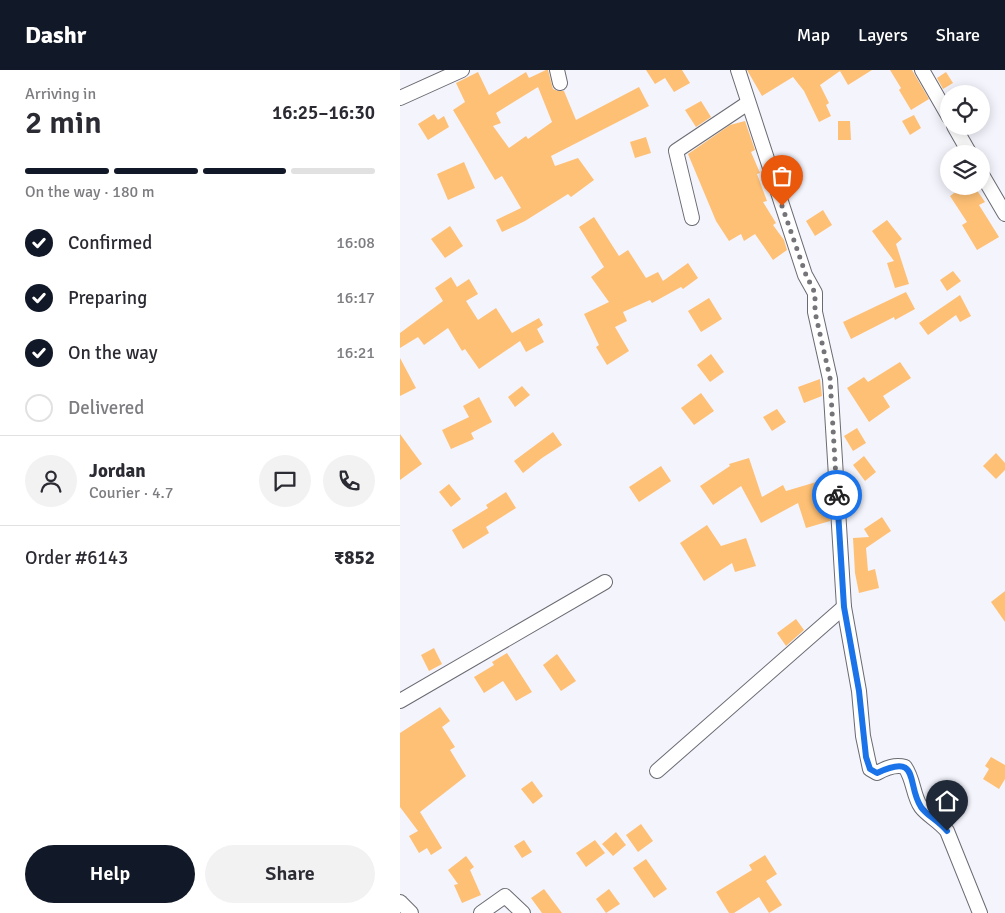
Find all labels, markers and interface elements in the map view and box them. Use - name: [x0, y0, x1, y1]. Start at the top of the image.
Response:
- text: Dashr: [25, 20, 86, 50]
- text: Map: [797, 24, 830, 46]
- text: Layers: [858, 24, 908, 46]
- text: Share: [936, 24, 980, 46]
- text: Arriving in: [25, 84, 96, 104]
- map controls: [940, 85, 990, 195]
- button: locate: [940, 85, 990, 135]
- text: 16:25–16:30: [272, 101, 375, 125]
- text: 2 min: [25, 103, 102, 142]
- button: layers: [940, 145, 990, 195]
- pin: [761, 155, 803, 206]
- icon: bag: [768, 162, 796, 190]
- text: On the way · 180 m: [25, 182, 155, 202]
- icon: check: [25, 229, 53, 257]
- text: Confirmed: [68, 231, 152, 255]
- text: 16:08: [336, 233, 375, 253]
- icon: check: [25, 284, 53, 312]
- text: Preparing: [68, 286, 147, 310]
- text: 16:17: [336, 288, 375, 308]
- icon: check: [25, 339, 53, 367]
- text: On the way: [68, 341, 158, 365]
- text: 16:21: [336, 343, 375, 363]
- text: Delivered: [68, 396, 144, 420]
- button: person: [25, 455, 77, 507]
- button: chat: [259, 455, 311, 507]
- button: phone: [323, 455, 375, 507]
- text: Jordan: [89, 459, 146, 483]
- courier: [812, 470, 862, 520]
- icon: bike: [823, 481, 851, 509]
- text: Courier · 4.7: [89, 483, 173, 503]
- text: Order #6143: [25, 546, 128, 570]
- text: ₹852: [334, 546, 375, 570]
- pin: [926, 780, 968, 831]
- icon: home: [933, 787, 961, 815]
- button: Help: [25, 845, 195, 903]
- button: Share: [205, 845, 375, 903]

